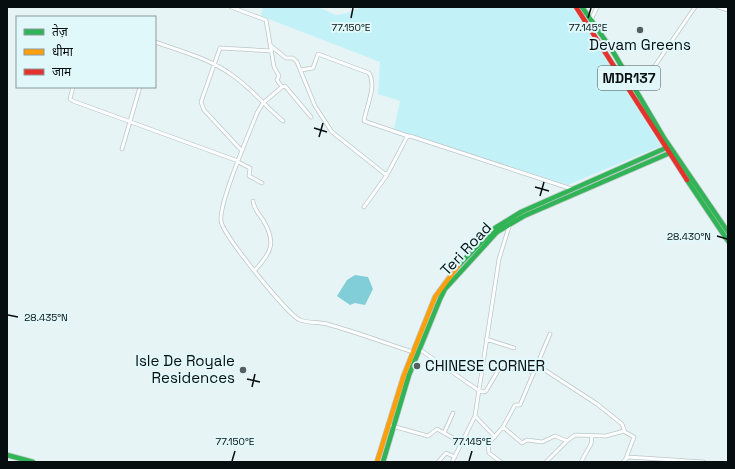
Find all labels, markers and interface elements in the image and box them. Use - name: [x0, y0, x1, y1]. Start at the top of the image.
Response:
- legend: [16, 16, 156, 88]
- text: 77.150°E: [332, 21, 371, 34]
- text: 77.145°E: [569, 21, 608, 34]
- text: तेज़: [52, 24, 69, 40]
- marker: Devam Greens: [635, 25, 645, 35]
- place label: Devam Greens: [589, 35, 691, 54]
- text: धीमा: [52, 44, 74, 60]
- text: जाम: [52, 64, 72, 80]
- road number: MDR137: [598, 66, 660, 90]
- street label: Teri Road: [436, 218, 495, 279]
- text: 28.430°N: [667, 230, 711, 243]
- text: 28.435°N: [24, 311, 68, 324]
- place label: Isle De Royale Residences: [135, 351, 235, 387]
- place label: CHINESE CORNER: [425, 356, 545, 375]
- marker: CHINESE CORNER: [412, 361, 422, 371]
- marker: Isle De Royale Residences: [238, 365, 248, 375]
- text: 77.150°E: [216, 435, 255, 448]
- text: 77.145°E: [453, 435, 492, 448]

